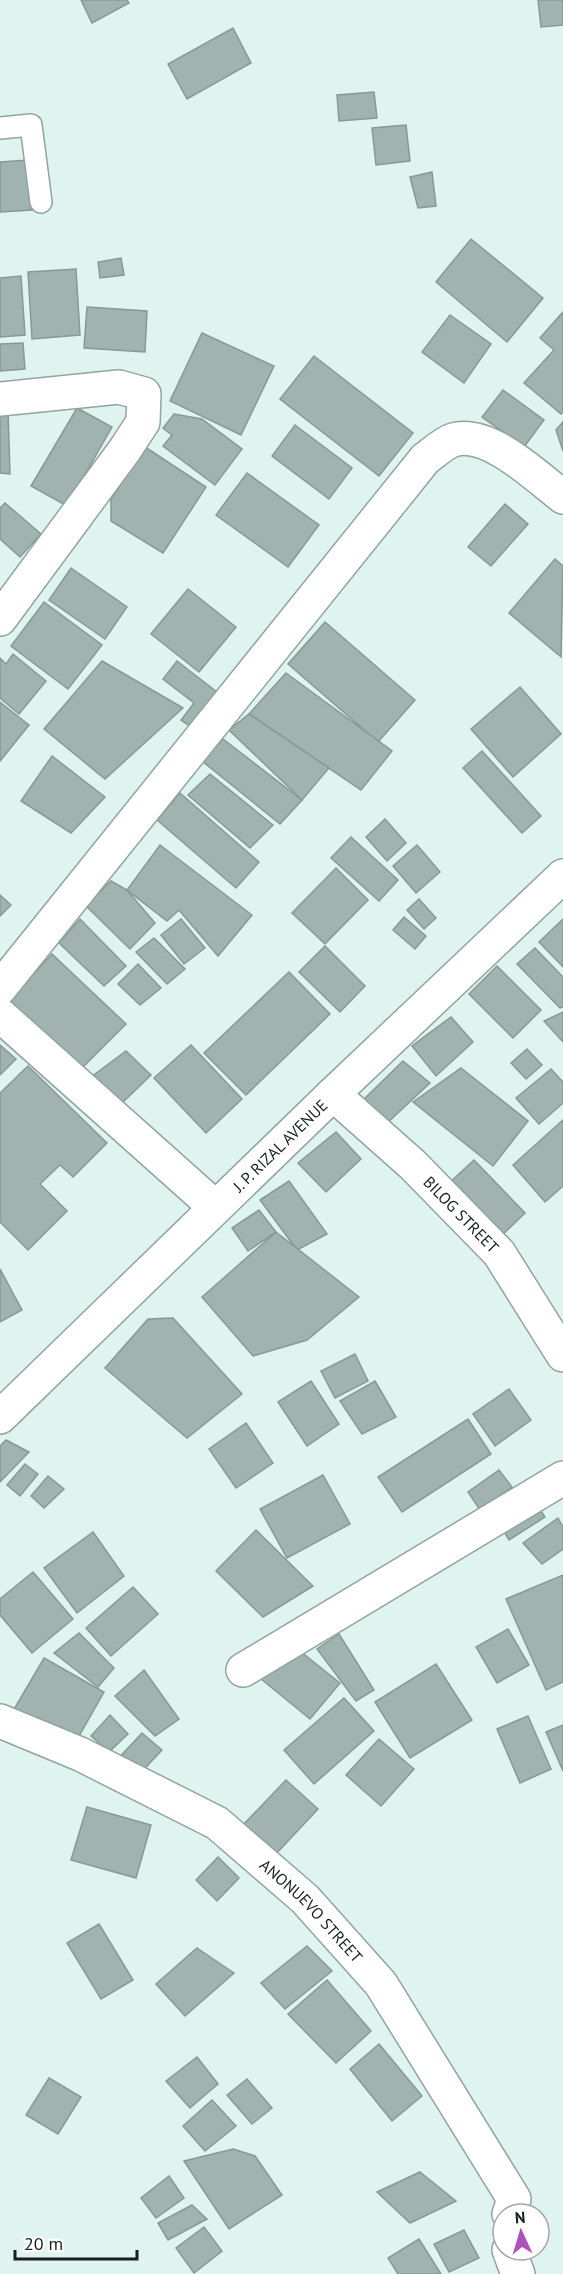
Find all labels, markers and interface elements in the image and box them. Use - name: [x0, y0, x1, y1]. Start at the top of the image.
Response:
- street label: J. P. RIZAL AVENUE: [228, 1095, 331, 1196]
- street label: BILOG STREET: [419, 1172, 503, 1257]
- street label: ANONUEVO STREET: [256, 1855, 367, 1967]
- north arrow: [491, 2202, 551, 2262]
- text: N: [514, 2207, 526, 2227]
- scale bar: [15, 2223, 136, 2261]
- text: 20 m: [24, 2232, 63, 2255]

